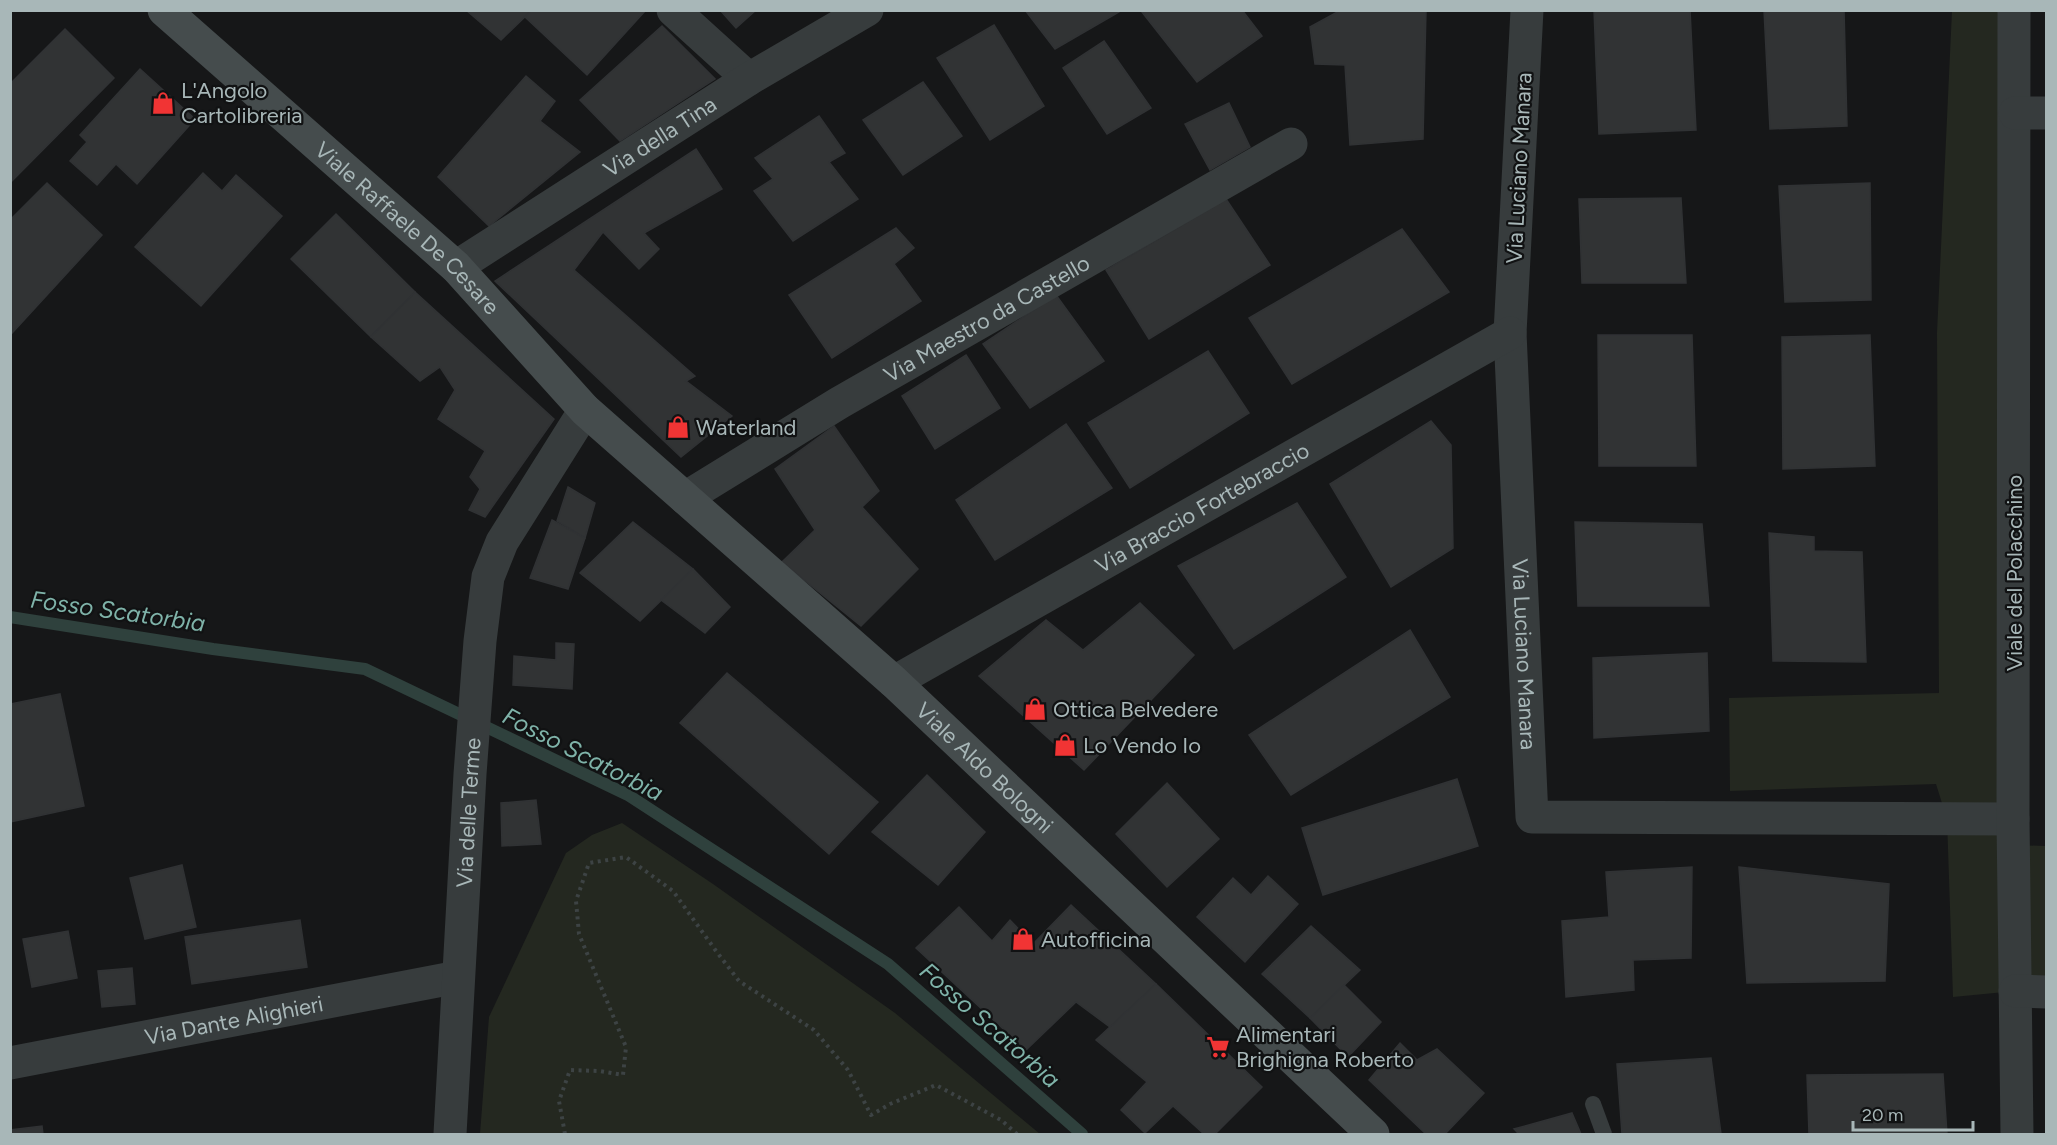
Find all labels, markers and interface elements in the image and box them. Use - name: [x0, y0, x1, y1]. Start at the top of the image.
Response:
- street label: Via Luciano Manara: [1501, 72, 1537, 264]
- place label: L'Angolo Cartolibreria: [181, 77, 303, 129]
- shop icon: L'Angolo Cartolibreria: [150, 90, 176, 116]
- street label: Via della Tina: [598, 90, 721, 183]
- street label: Viale Raffaele De Cesare: [310, 136, 506, 320]
- street label: Via Maestro da Castello: [879, 249, 1094, 388]
- shop icon: Waterland: [665, 414, 691, 440]
- place label: Waterland: [696, 414, 796, 441]
- street label: Via Braccio Fortebraccio: [1090, 436, 1314, 579]
- street label: Viale del Polacchino: [2001, 475, 2028, 671]
- street label: Via Luciano Manara: [1507, 558, 1542, 751]
- water label: Fosso Scatorbia: [29, 584, 207, 638]
- street label: Viale Aldo Bologni: [910, 696, 1059, 839]
- shop icon: Ottica Belvedere: [1022, 696, 1048, 722]
- place label: Ottica Belvedere: [1053, 696, 1218, 723]
- water label: Fosso Scatorbia: [498, 701, 668, 807]
- shop icon: Lo Vendo Io: [1052, 732, 1078, 758]
- place label: Lo Vendo Io: [1083, 732, 1201, 759]
- street label: Via delle Terme: [450, 737, 486, 888]
- shop icon: Autofficina: [1010, 926, 1036, 952]
- place label: Autofficina: [1041, 926, 1151, 953]
- water label: Fosso Scatorbia: [914, 956, 1066, 1094]
- street label: Via Dante Alighieri: [142, 990, 325, 1050]
- place label: Alimentari Brighigna Roberto: [1236, 1021, 1414, 1073]
- supermarket icon: Alimentari Brighigna Roberto: [1205, 1034, 1231, 1060]
- scale bar: [1853, 1094, 1973, 1132]
- text: 20 m: [1862, 1104, 1903, 1126]

